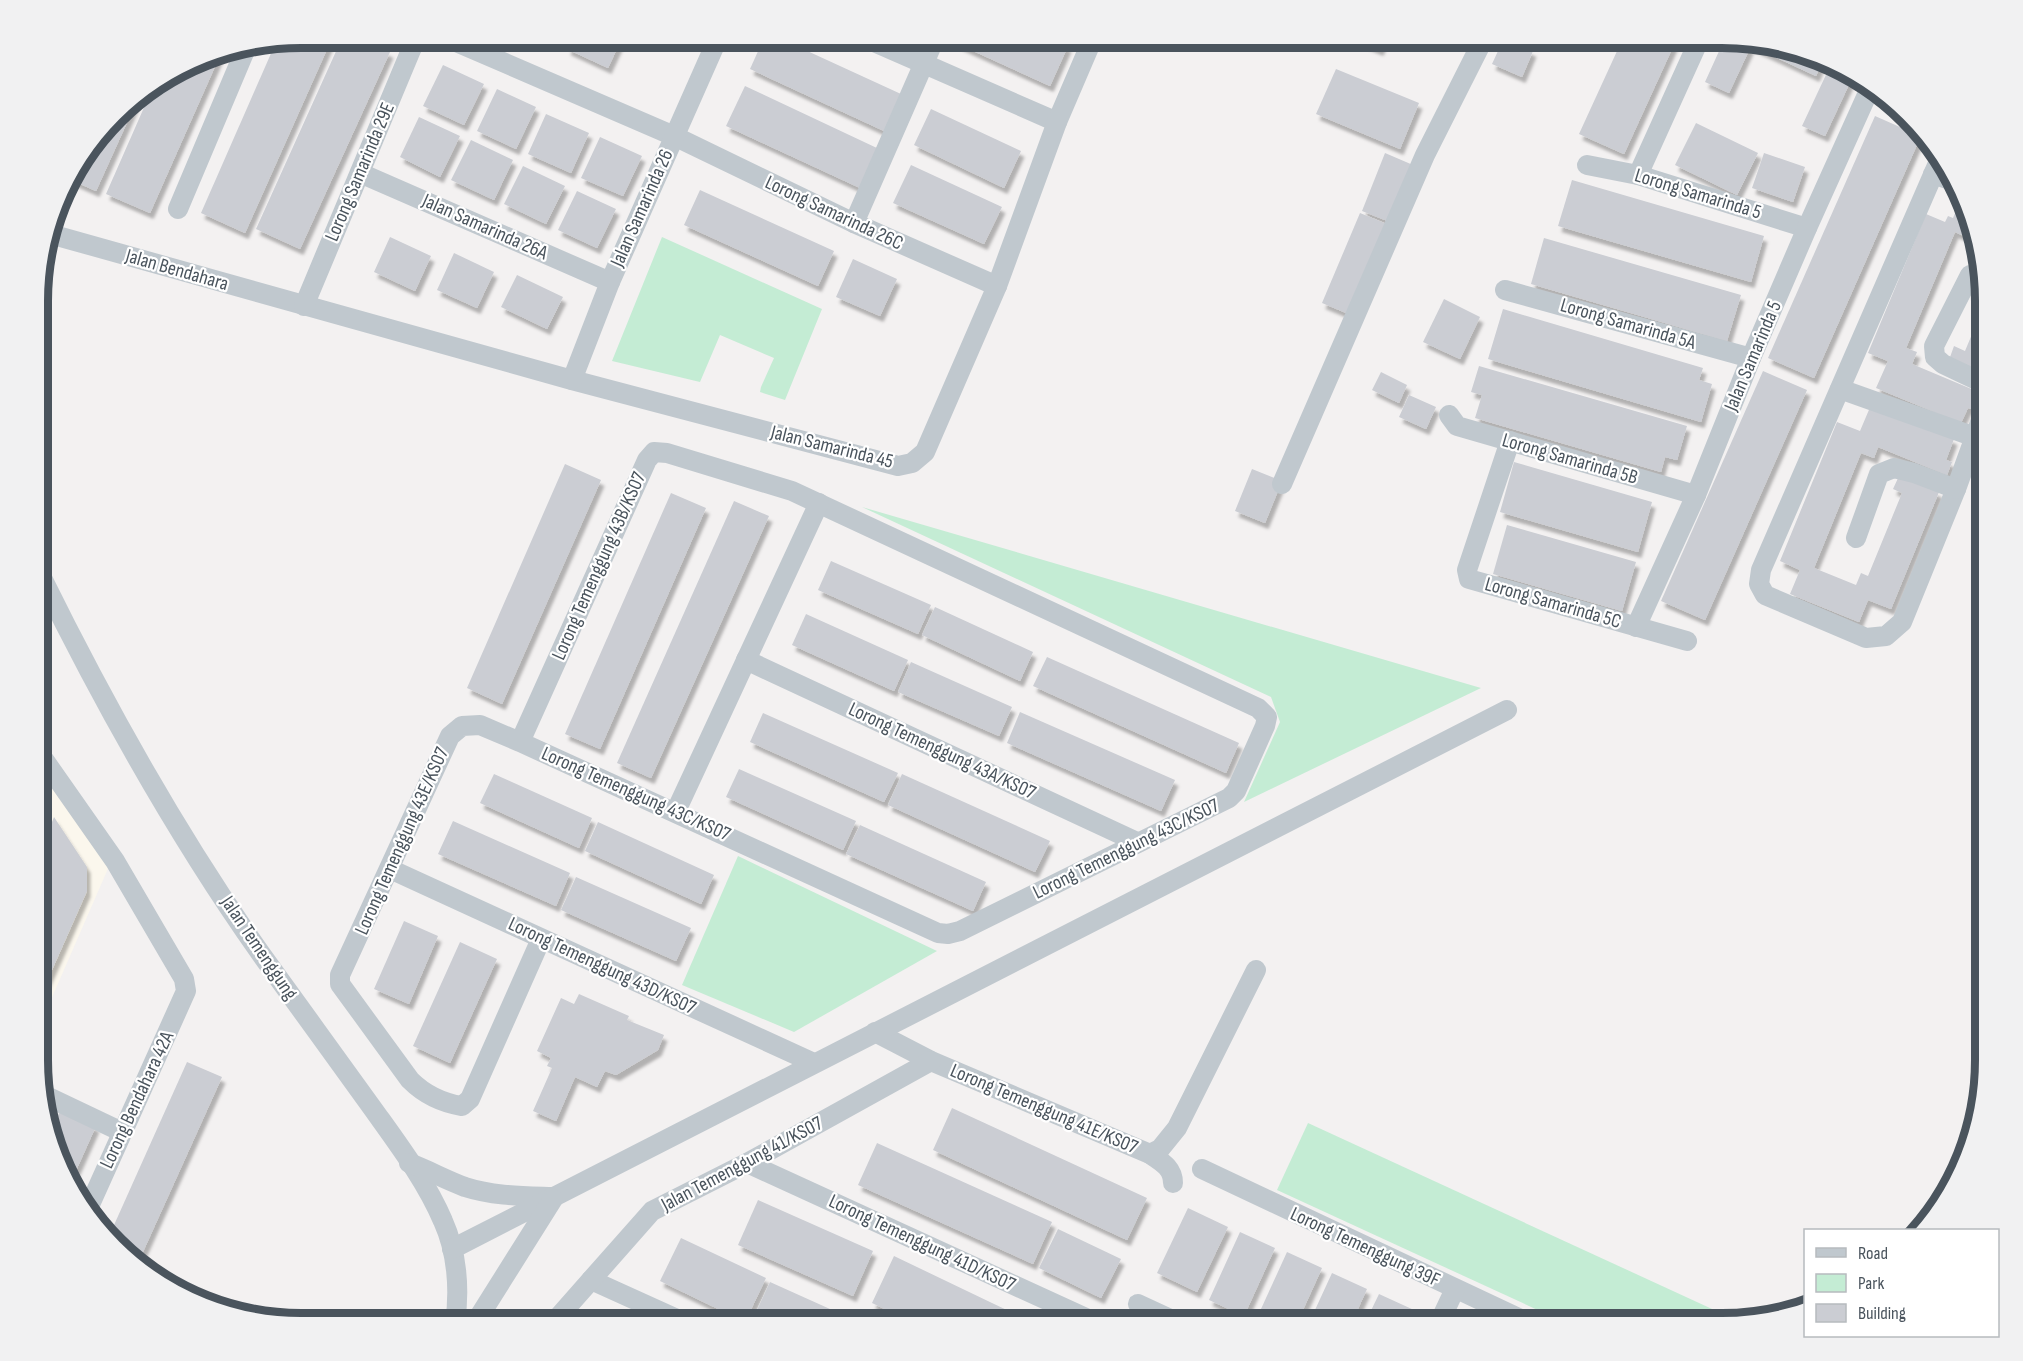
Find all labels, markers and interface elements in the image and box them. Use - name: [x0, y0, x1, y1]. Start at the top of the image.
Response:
- street label: Lorong Samarinda 29E: [320, 99, 400, 245]
- street label: Jalan Samarinda 26: [605, 146, 679, 271]
- street label: Lorong Samarinda 5: [1632, 163, 1764, 225]
- street label: Lorong Samarinda 26C: [761, 170, 907, 256]
- street label: Jalan Samarinda 26A: [418, 188, 552, 266]
- street label: Jalan Bendahara: [122, 244, 231, 296]
- street label: Lorong Samarinda 5A: [1558, 293, 1699, 355]
- street label: Jalan Samarinda 5: [1719, 297, 1787, 415]
- street label: Jalan Samarinda 45: [767, 420, 896, 474]
- street label: Lorong Samarinda 5B: [1499, 428, 1641, 490]
- street label: Lorong Temenggung 43B/KS07: [547, 468, 651, 664]
- street label: Lorong Samarinda 5C: [1482, 572, 1624, 634]
- street label: Lorong Temenggung 43A/KS07: [845, 697, 1039, 805]
- street label: Lorong Temenggung 43C/KS07: [538, 742, 734, 846]
- street label: Lorong Temenggung 43E/KS07: [350, 744, 454, 938]
- street label: Lorong Temenggung 43C/KS07: [1029, 793, 1223, 905]
- street label: Jalan Temenggung: [215, 891, 303, 1005]
- street label: Lorong Temenggung 43D/KS07: [504, 912, 700, 1020]
- street label: Lorong Bendahara 42A: [95, 1027, 179, 1172]
- street label: Lorong Temenggung 41E/KS07: [947, 1059, 1141, 1159]
- street label: Jalan Temenggung 41/KS07: [656, 1111, 827, 1217]
- street label: Lorong Temenggung 41D/KS07: [825, 1189, 1019, 1297]
- street label: Lorong Temenggung 39F: [1286, 1202, 1444, 1292]
- legend: [1804, 1229, 1999, 1337]
- text: Road: [1858, 1243, 1888, 1264]
- text: Park: [1858, 1273, 1884, 1294]
- text: Building: [1858, 1303, 1906, 1324]

